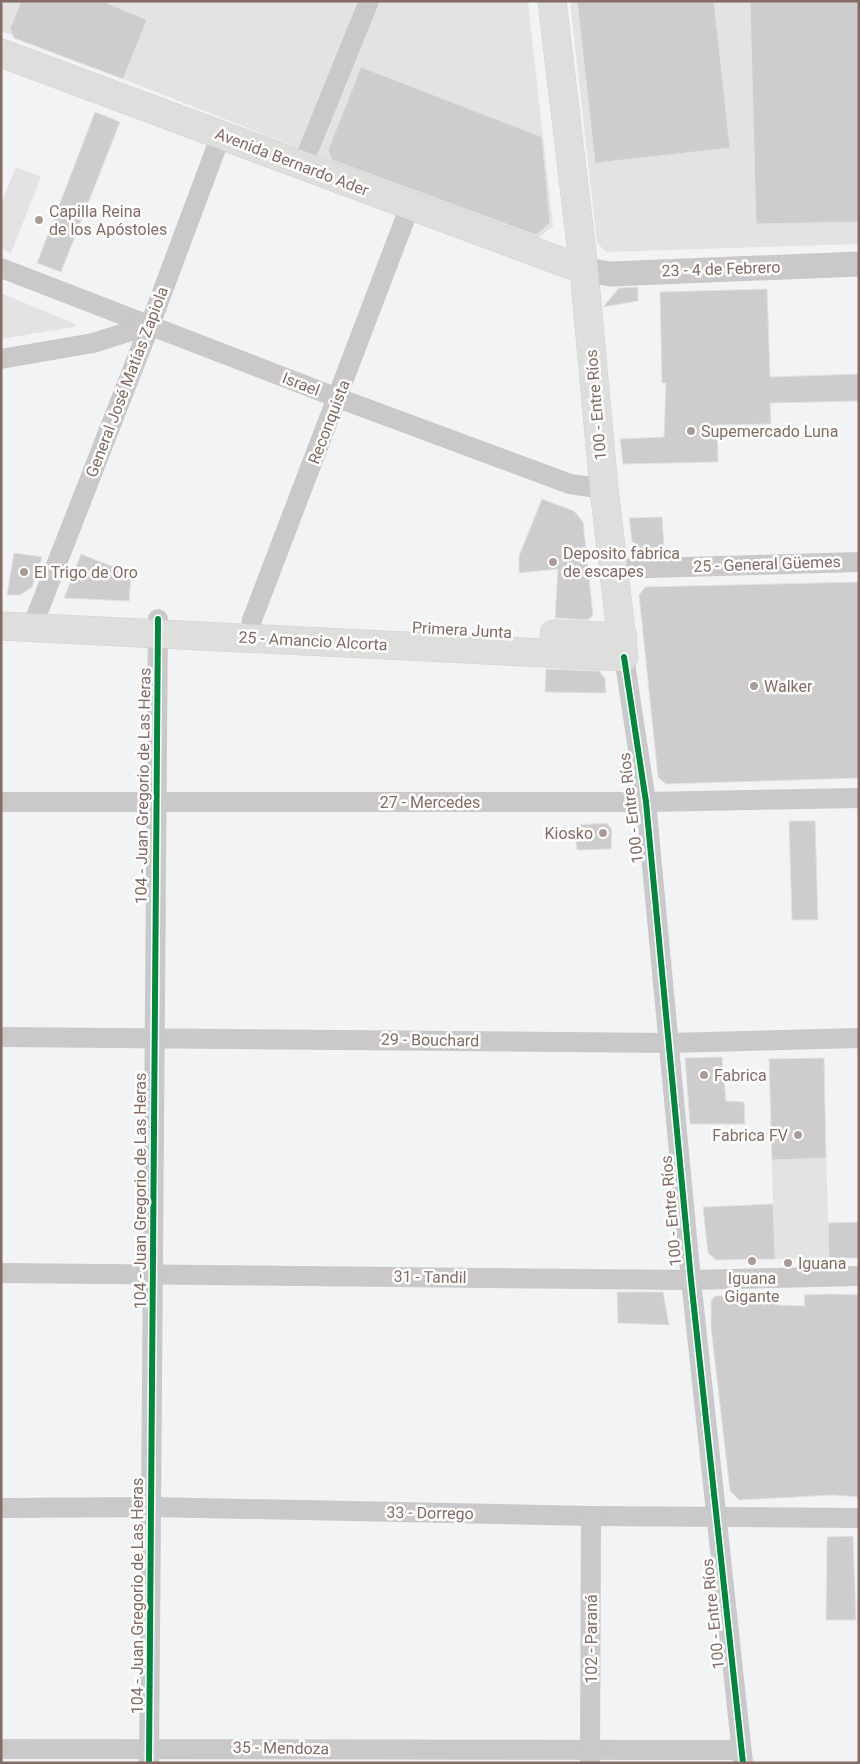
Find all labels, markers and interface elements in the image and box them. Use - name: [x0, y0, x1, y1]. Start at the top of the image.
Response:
- street label: Avenida Bernardo Ader: [213, 124, 372, 200]
- place label: Capilla Reina de los Apóstoles: [49, 202, 167, 239]
- marker: Capilla Reina de los Apóstoles: [33, 214, 45, 226]
- street label: 23 - 4 de Febrero: [661, 257, 781, 281]
- street label: General José Matías Zapiola: [82, 284, 172, 480]
- street label: 100 - Entre Ríos: [582, 349, 610, 461]
- street label: Israel: [279, 368, 323, 400]
- street label: Reconquista: [304, 377, 354, 467]
- place label: Supemercado Luna: [701, 422, 838, 441]
- marker: Supemercado Luna: [685, 425, 697, 437]
- place label: Deposito fabrica de escapes: [563, 544, 680, 581]
- street label: 25 - General Güemes: [693, 552, 841, 576]
- marker: Deposito fabrica de escapes: [547, 556, 559, 568]
- place label: El Trigo de Oro: [34, 563, 138, 582]
- marker: El Trigo de Oro: [18, 566, 30, 578]
- street label: Primera Junta: [412, 618, 512, 642]
- street label: 25 - Amancio Alcorta: [238, 628, 388, 654]
- street label: 104 - Juan Gregorio de Las Heras: [131, 668, 155, 904]
- place label: Walker: [764, 677, 813, 696]
- marker: Walker: [748, 680, 760, 692]
- street label: 100 - Entre Ríos: [615, 752, 647, 864]
- street label: 27 - Mercedes: [380, 793, 480, 812]
- place label: Kiosko: [544, 824, 593, 843]
- marker: Kiosko: [597, 827, 609, 839]
- street label: 29 - Bouchard: [381, 1030, 479, 1050]
- place label: Fabrica: [714, 1066, 767, 1085]
- marker: Fabrica: [698, 1069, 710, 1081]
- street label: 104 - Juan Gregorio de Las Heras: [131, 1073, 150, 1309]
- place label: Fabrica FV: [712, 1126, 788, 1145]
- marker: Fabrica FV: [792, 1129, 804, 1141]
- street label: 100 - Entre Ríos: [657, 1155, 685, 1267]
- place label: Iguana: [798, 1254, 846, 1273]
- marker: Iguana Gigante: [746, 1255, 758, 1267]
- marker: Iguana: [782, 1257, 794, 1269]
- street label: 31 - Tandil: [393, 1267, 467, 1287]
- place label: Iguana Gigante: [724, 1269, 780, 1306]
- street label: 104 - Juan Gregorio de Las Heras: [128, 1478, 147, 1714]
- street label: 33 - Dorrego: [386, 1503, 474, 1523]
- street label: 100 - Entre Ríos: [698, 1558, 728, 1670]
- street label: 102 - Paraná: [582, 1594, 601, 1684]
- street label: 35 - Mendoza: [233, 1738, 329, 1758]

